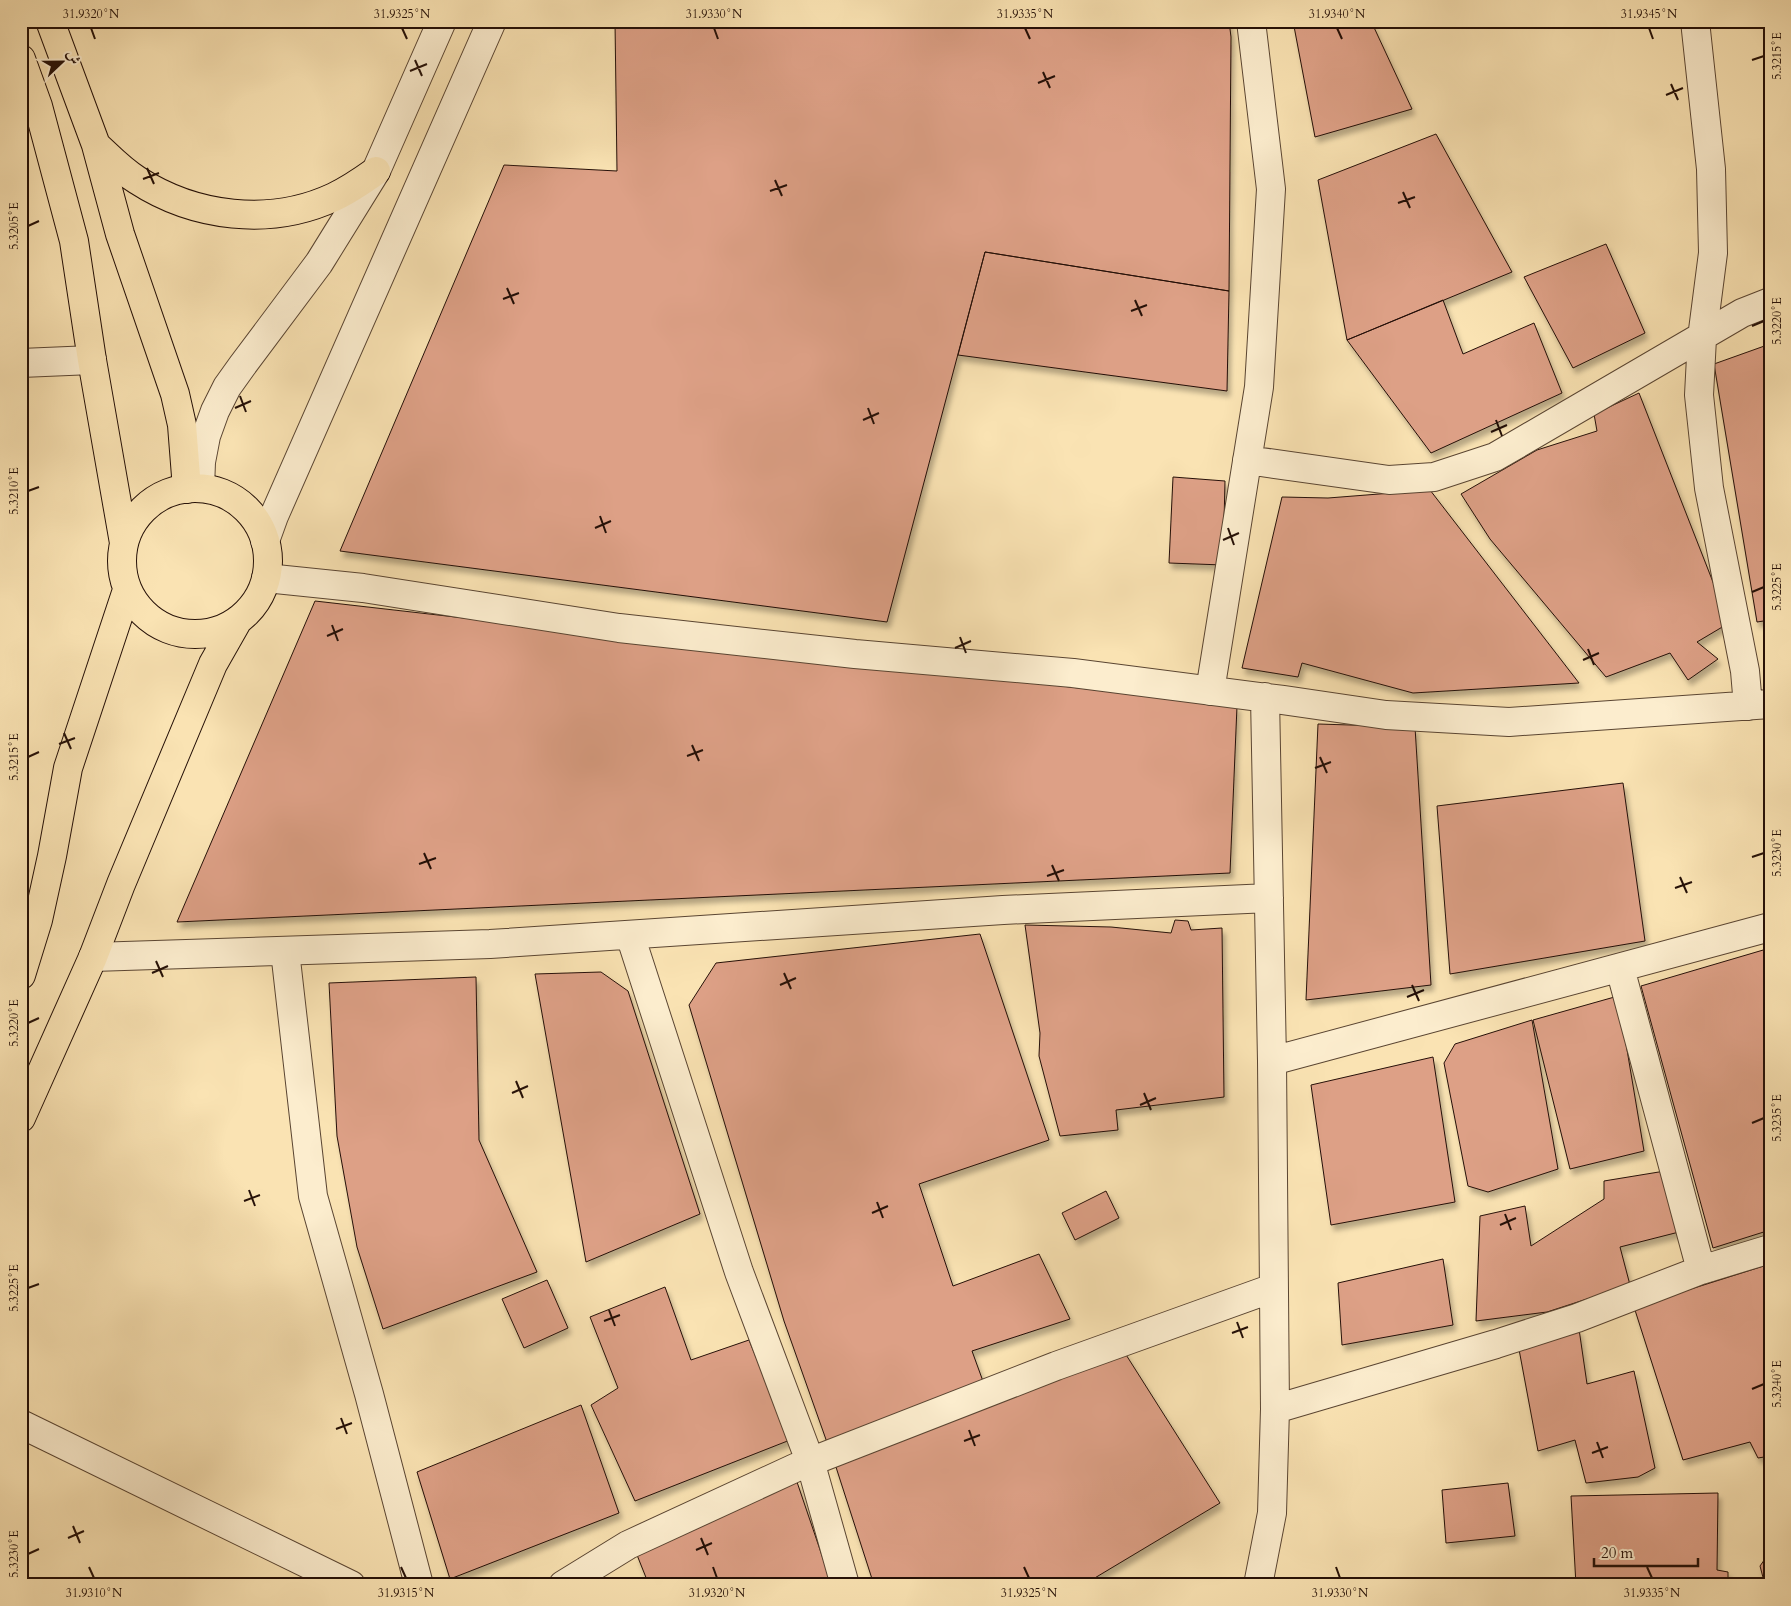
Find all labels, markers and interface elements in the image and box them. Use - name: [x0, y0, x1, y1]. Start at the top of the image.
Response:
- text: 31.9320°N: [63, 6, 120, 22]
- text: 31.9325°N: [374, 6, 431, 22]
- text: 31.9330°N: [686, 6, 743, 22]
- text: 31.9335°N: [997, 6, 1054, 22]
- text: 31.9340°N: [1309, 6, 1366, 22]
- text: 31.9345°N: [1621, 6, 1678, 22]
- text: 5.3215°E: [1769, 32, 1785, 80]
- north arrow: [38, 38, 88, 88]
- text: ش: [62, 47, 85, 67]
- text: 5.3205°E: [6, 202, 22, 250]
- text: 5.3220°E: [1769, 297, 1785, 345]
- text: 5.3210°E: [6, 467, 22, 515]
- text: 5.3225°E: [1769, 563, 1785, 611]
- text: 5.3215°E: [6, 733, 22, 781]
- text: 5.3230°E: [1769, 829, 1785, 877]
- text: 5.3220°E: [6, 999, 22, 1047]
- text: 5.3235°E: [1769, 1094, 1785, 1142]
- text: 5.3225°E: [6, 1264, 22, 1312]
- text: 5.3240°E: [1769, 1360, 1785, 1408]
- text: 5.3230°E: [6, 1530, 22, 1578]
- scale bar: [1594, 1536, 1697, 1568]
- text: 20 m: [1601, 1543, 1633, 1563]
- text: 31.9310°N: [66, 1585, 123, 1601]
- text: 31.9315°N: [378, 1585, 435, 1601]
- text: 31.9320°N: [689, 1585, 746, 1601]
- text: 31.9325°N: [1001, 1585, 1058, 1601]
- text: 31.9330°N: [1312, 1585, 1369, 1601]
- text: 31.9335°N: [1624, 1585, 1681, 1601]

